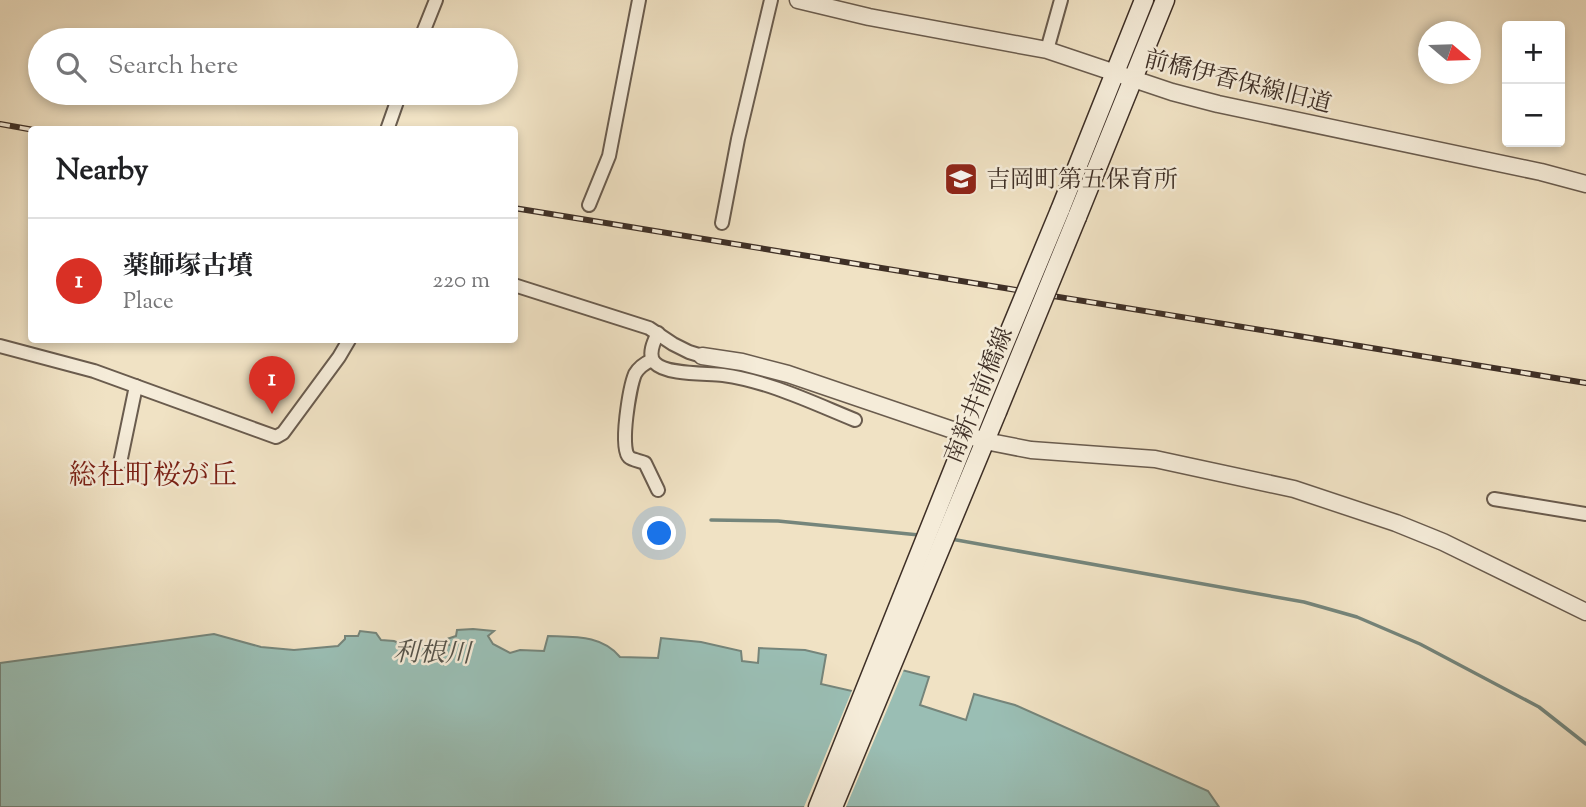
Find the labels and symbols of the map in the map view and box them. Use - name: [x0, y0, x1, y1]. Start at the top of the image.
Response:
- north arrow: [1418, 21, 1481, 84]
- street label: 前橋伊香保線旧道: [1140, 43, 1335, 123]
- school or university icon: 吉岡町第五保育所: [942, 160, 980, 198]
- place label: 吉岡町第五保育所: [986, 164, 1178, 198]
- street label: 南新井前橋線: [937, 323, 1023, 469]
- pin: 1: [249, 356, 295, 414]
- district label: 総社町桜が丘: [69, 457, 237, 497]
- your location: [642, 516, 676, 550]
- water label: 利根川: [393, 635, 474, 674]

